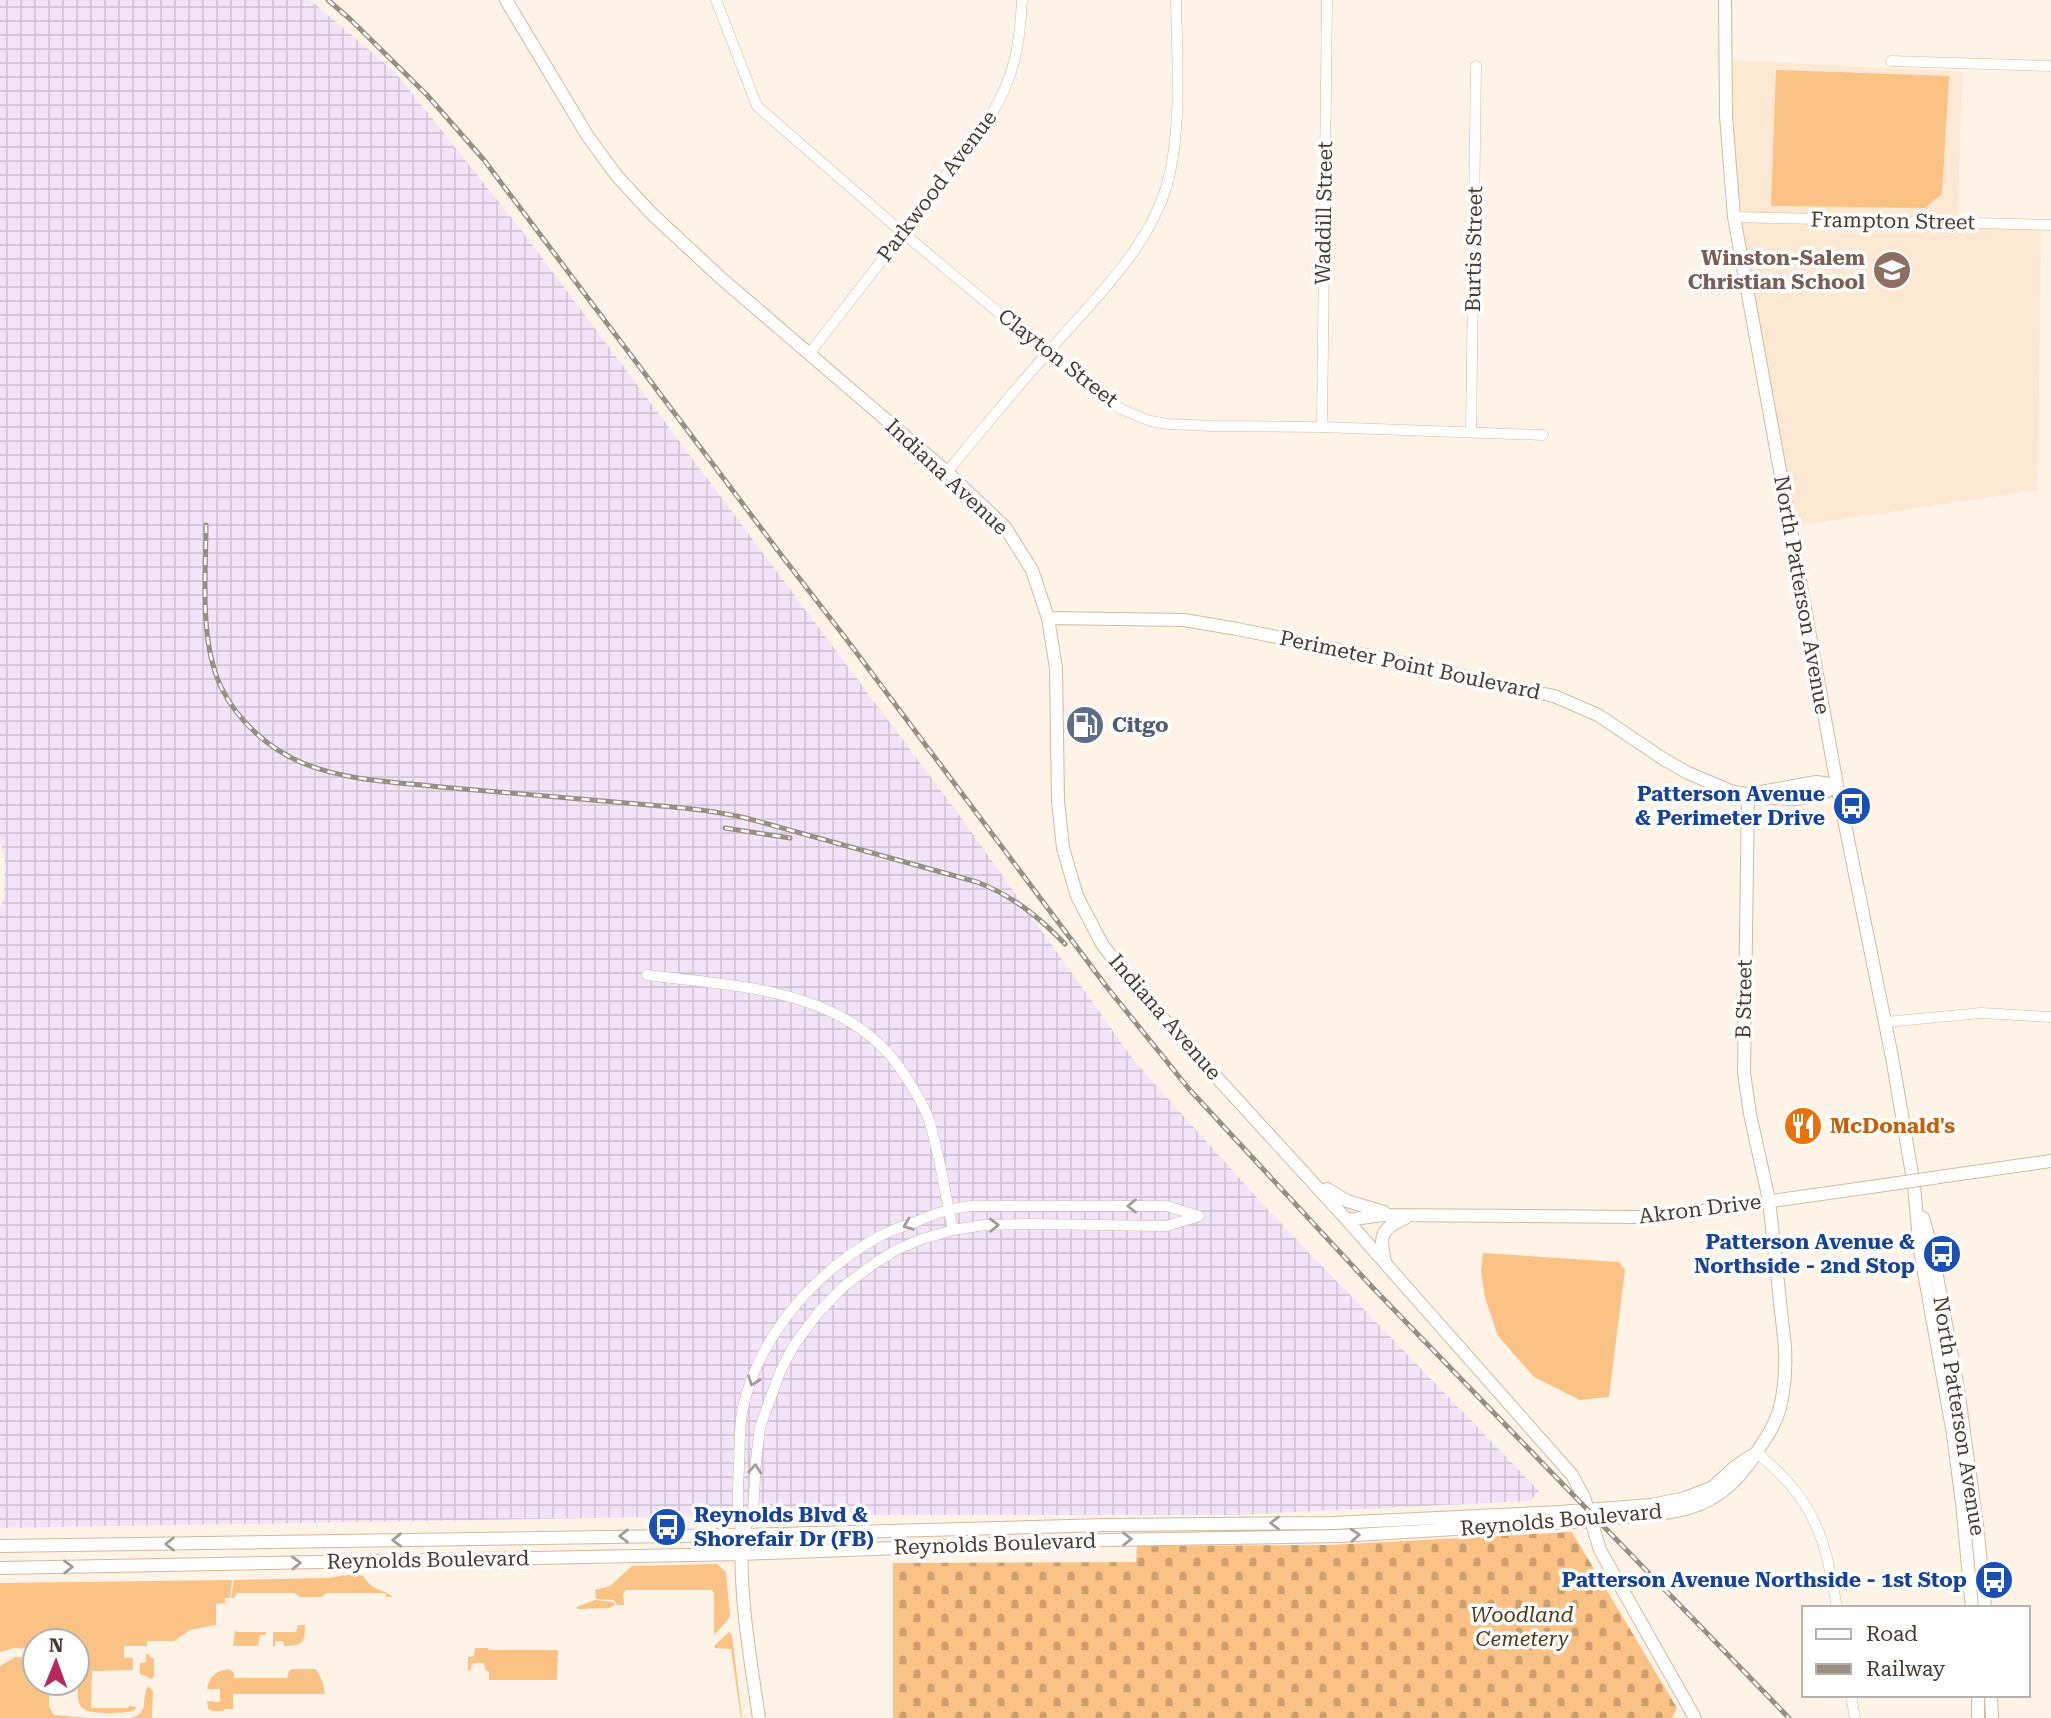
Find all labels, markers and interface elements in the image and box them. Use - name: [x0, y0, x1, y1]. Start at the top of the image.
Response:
- street label: Parkwood Avenue: [872, 106, 1002, 266]
- street label: Waddill Street: [1311, 141, 1337, 285]
- street label: Burtis Street: [1461, 186, 1487, 312]
- street label: Frampton Street: [1810, 208, 1976, 234]
- place label: Winston-Salem Christian School: [1688, 246, 1865, 294]
- school or university icon: Winston-Salem Christian School: [1871, 249, 1913, 291]
- street label: Clayton Street: [993, 304, 1123, 412]
- street label: Indiana Avenue: [881, 414, 1013, 540]
- street label: North Patterson Avenue: [1769, 474, 1835, 716]
- street label: Perimeter Point Boulevard: [1277, 626, 1543, 704]
- fuel station icon: Citgo: [1064, 704, 1106, 746]
- place label: Citgo: [1112, 713, 1168, 737]
- place label: Patterson Avenue & Perimeter Drive: [1635, 782, 1825, 830]
- bus stop icon: Patterson Avenue & Perimeter Drive: [1831, 785, 1873, 827]
- street label: Indiana Avenue: [1104, 949, 1226, 1085]
- street label: B Street: [1731, 959, 1757, 1039]
- restaurant icon: McDonald's: [1782, 1105, 1824, 1147]
- place label: McDonald's: [1830, 1114, 1955, 1138]
- street label: Akron Drive: [1637, 1190, 1763, 1228]
- one-way arrow: [1126, 1198, 1137, 1214]
- one-way arrow: [902, 1216, 914, 1230]
- one-way arrow: [989, 1218, 1000, 1233]
- place label: Patterson Avenue & Northside - 2nd Stop: [1694, 1230, 1915, 1278]
- bus stop icon: Patterson Avenue & Northside - 2nd Stop: [1921, 1233, 1963, 1275]
- street label: North Patterson Avenue: [1928, 1295, 1990, 1537]
- one-way arrow: [747, 1375, 761, 1387]
- one-way arrow: [748, 1463, 763, 1474]
- street label: Reynolds Boulevard: [1459, 1499, 1664, 1541]
- place label: Reynolds Blvd & Shorefair Dr (FB): [694, 1503, 874, 1551]
- bus stop icon: Reynolds Blvd & Shorefair Dr (FB): [646, 1506, 688, 1548]
- one-way arrow: [1269, 1515, 1279, 1531]
- street label: Reynolds Boulevard: [893, 1528, 1097, 1560]
- one-way arrow: [1349, 1528, 1360, 1543]
- one-way arrow: [619, 1529, 630, 1544]
- one-way arrow: [391, 1532, 402, 1548]
- one-way arrow: [1122, 1532, 1133, 1547]
- one-way arrow: [164, 1536, 175, 1551]
- street label: Reynolds Boulevard: [326, 1546, 530, 1574]
- one-way arrow: [290, 1555, 301, 1570]
- one-way arrow: [63, 1559, 74, 1575]
- bus stop icon: Patterson Avenue Northside - 1st Stop: [1973, 1559, 2015, 1601]
- place label: Patterson Avenue Northside - 1st Stop: [1562, 1568, 1967, 1592]
- park label: Woodland Cemetery: [1470, 1603, 1574, 1651]
- legend: [1802, 1606, 2030, 1697]
- text: Road: [1866, 1622, 1918, 1646]
- north arrow: [21, 1627, 91, 1697]
- text: N: [49, 1634, 64, 1657]
- text: Railway: [1866, 1657, 1946, 1681]

